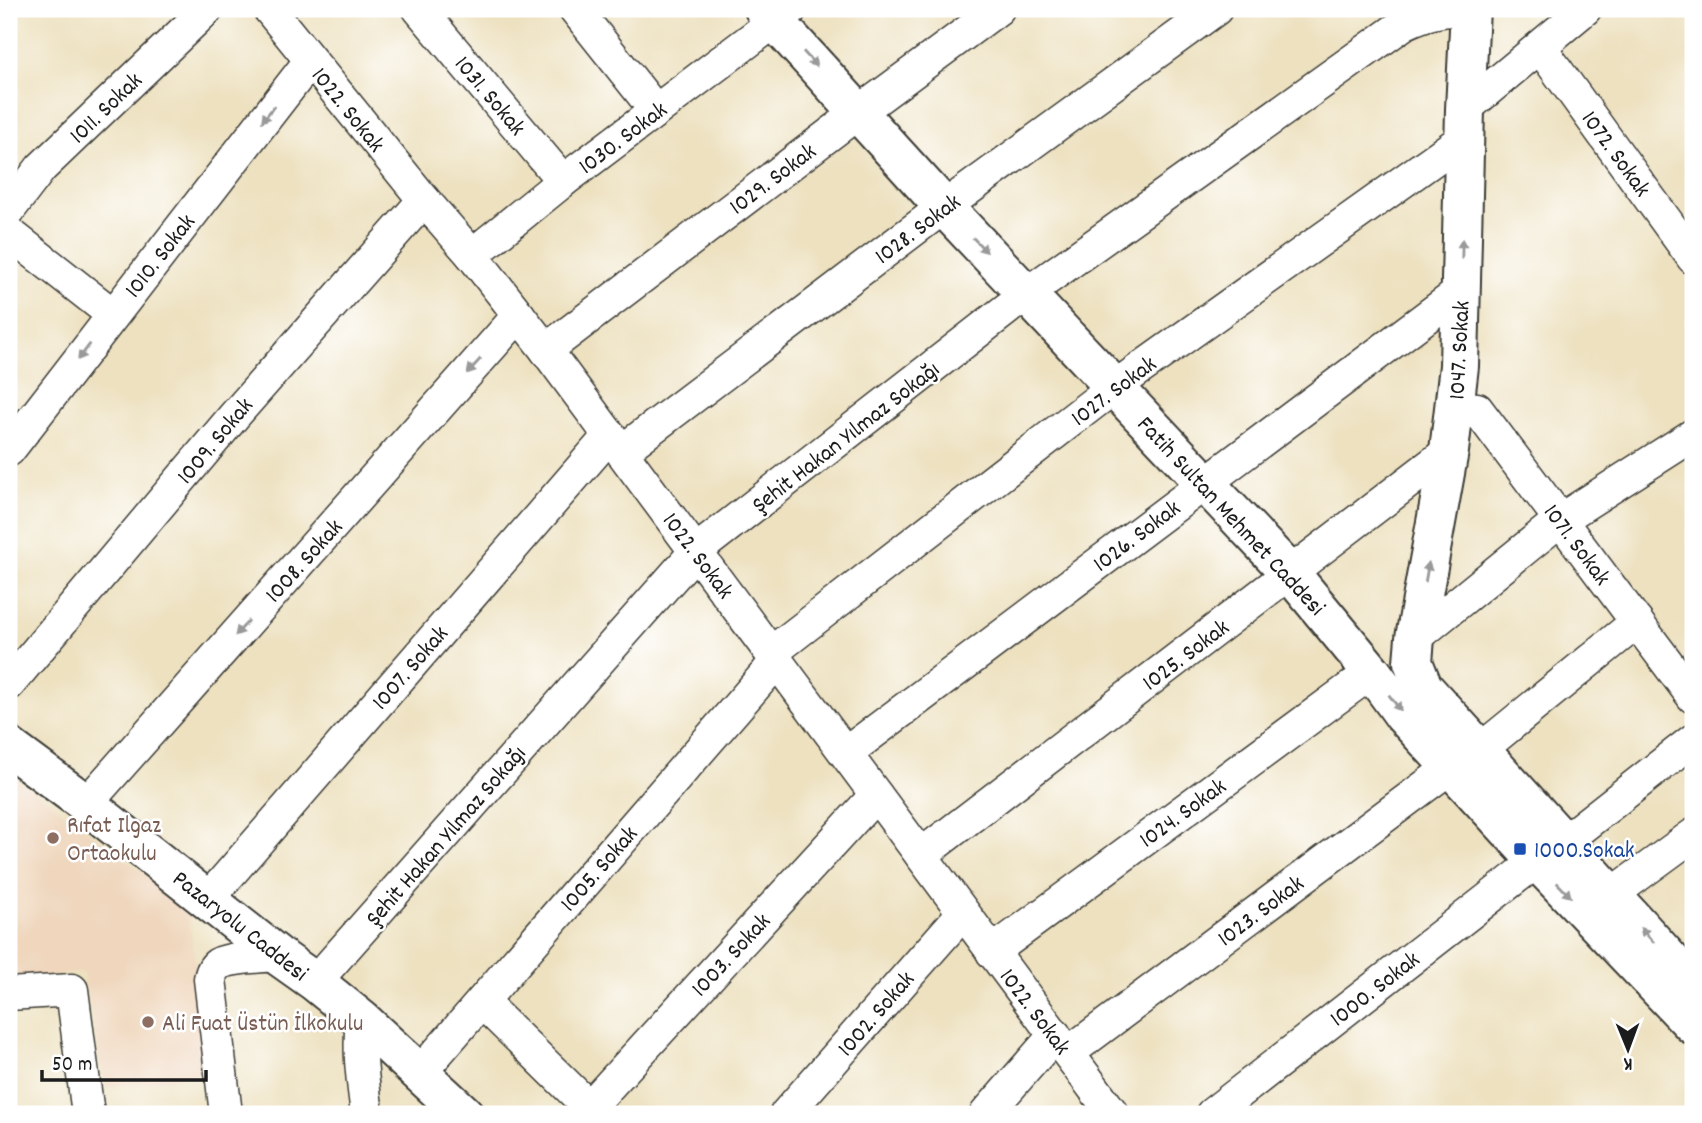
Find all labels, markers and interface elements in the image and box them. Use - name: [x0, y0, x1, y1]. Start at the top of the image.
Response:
- street label: 1031. Sokak: [445, 49, 533, 145]
- one-way arrow: [802, 50, 818, 67]
- street label: 1022. Sokak: [302, 61, 392, 161]
- street label: 1011. Sokak: [63, 65, 151, 153]
- street label: 1030. Sokak: [572, 95, 675, 184]
- street label: 1072. Sokak: [1572, 104, 1658, 205]
- one-way arrow: [261, 106, 276, 123]
- street label: 1029. Sokak: [723, 136, 825, 225]
- street label: 1028. Sokak: [869, 187, 969, 274]
- street label: 1010. Sokak: [118, 208, 205, 306]
- one-way arrow: [971, 237, 988, 254]
- one-way arrow: [1456, 238, 1467, 260]
- street label: 1047. Sokak: [1441, 300, 1481, 401]
- one-way arrow: [76, 343, 91, 361]
- street label: 1027. Sokak: [1065, 349, 1165, 436]
- street label: Şehit Hakan Yılmaz Sokağı: [746, 354, 948, 523]
- one-way arrow: [466, 357, 482, 375]
- street label: 1009. Sokak: [170, 391, 263, 493]
- street label: Fatih Sultan Mehmet Caddesi: [1128, 409, 1332, 625]
- street label: 1026. Sokak: [1087, 493, 1189, 582]
- street label: 1071. Sokak: [1534, 498, 1618, 594]
- street label: 1022. Sokak: [653, 506, 741, 607]
- street label: 1008. Sokak: [258, 512, 352, 612]
- one-way arrow: [1421, 561, 1432, 583]
- street label: 1025. Sokak: [1136, 612, 1238, 701]
- one-way arrow: [234, 619, 250, 637]
- street label: 1007. Sokak: [365, 619, 458, 719]
- one-way arrow: [1388, 694, 1402, 712]
- street label: Şehit Hakan Yılmaz Sokağı: [359, 739, 536, 935]
- street label: 1024. Sokak: [1133, 771, 1234, 858]
- place label: Rıfat Ilgaz Ortaokulu: [67, 810, 161, 872]
- street label: 1005. Sokak: [553, 819, 647, 920]
- marker: Rıfat Ilgaz Ortaokulu: [45, 830, 61, 846]
- place label: 1000.Sokak: [1534, 835, 1635, 869]
- marker: 1000.Sokak: [1512, 841, 1528, 857]
- street label: Pazaryolu Caddesi: [164, 863, 314, 991]
- street label: 1023. Sokak: [1211, 868, 1312, 956]
- one-way arrow: [1556, 881, 1572, 898]
- street label: 1003. Sokak: [684, 907, 780, 1006]
- one-way arrow: [1640, 927, 1656, 944]
- street label: 1000. Sokak: [1324, 944, 1428, 1036]
- street label: 1022. Sokak: [990, 962, 1078, 1063]
- street label: 1002. Sokak: [830, 965, 924, 1065]
- place label: Ali Fuat Üstün İlkokulu: [162, 1008, 363, 1042]
- marker: Ali Fuat Üstün İlkokulu: [140, 1014, 156, 1030]
- north arrow: [1594, 1014, 1664, 1084]
- scale bar: [42, 1039, 206, 1083]
- text: K: [1623, 1049, 1633, 1076]
- text: 50 m: [52, 1051, 92, 1081]

